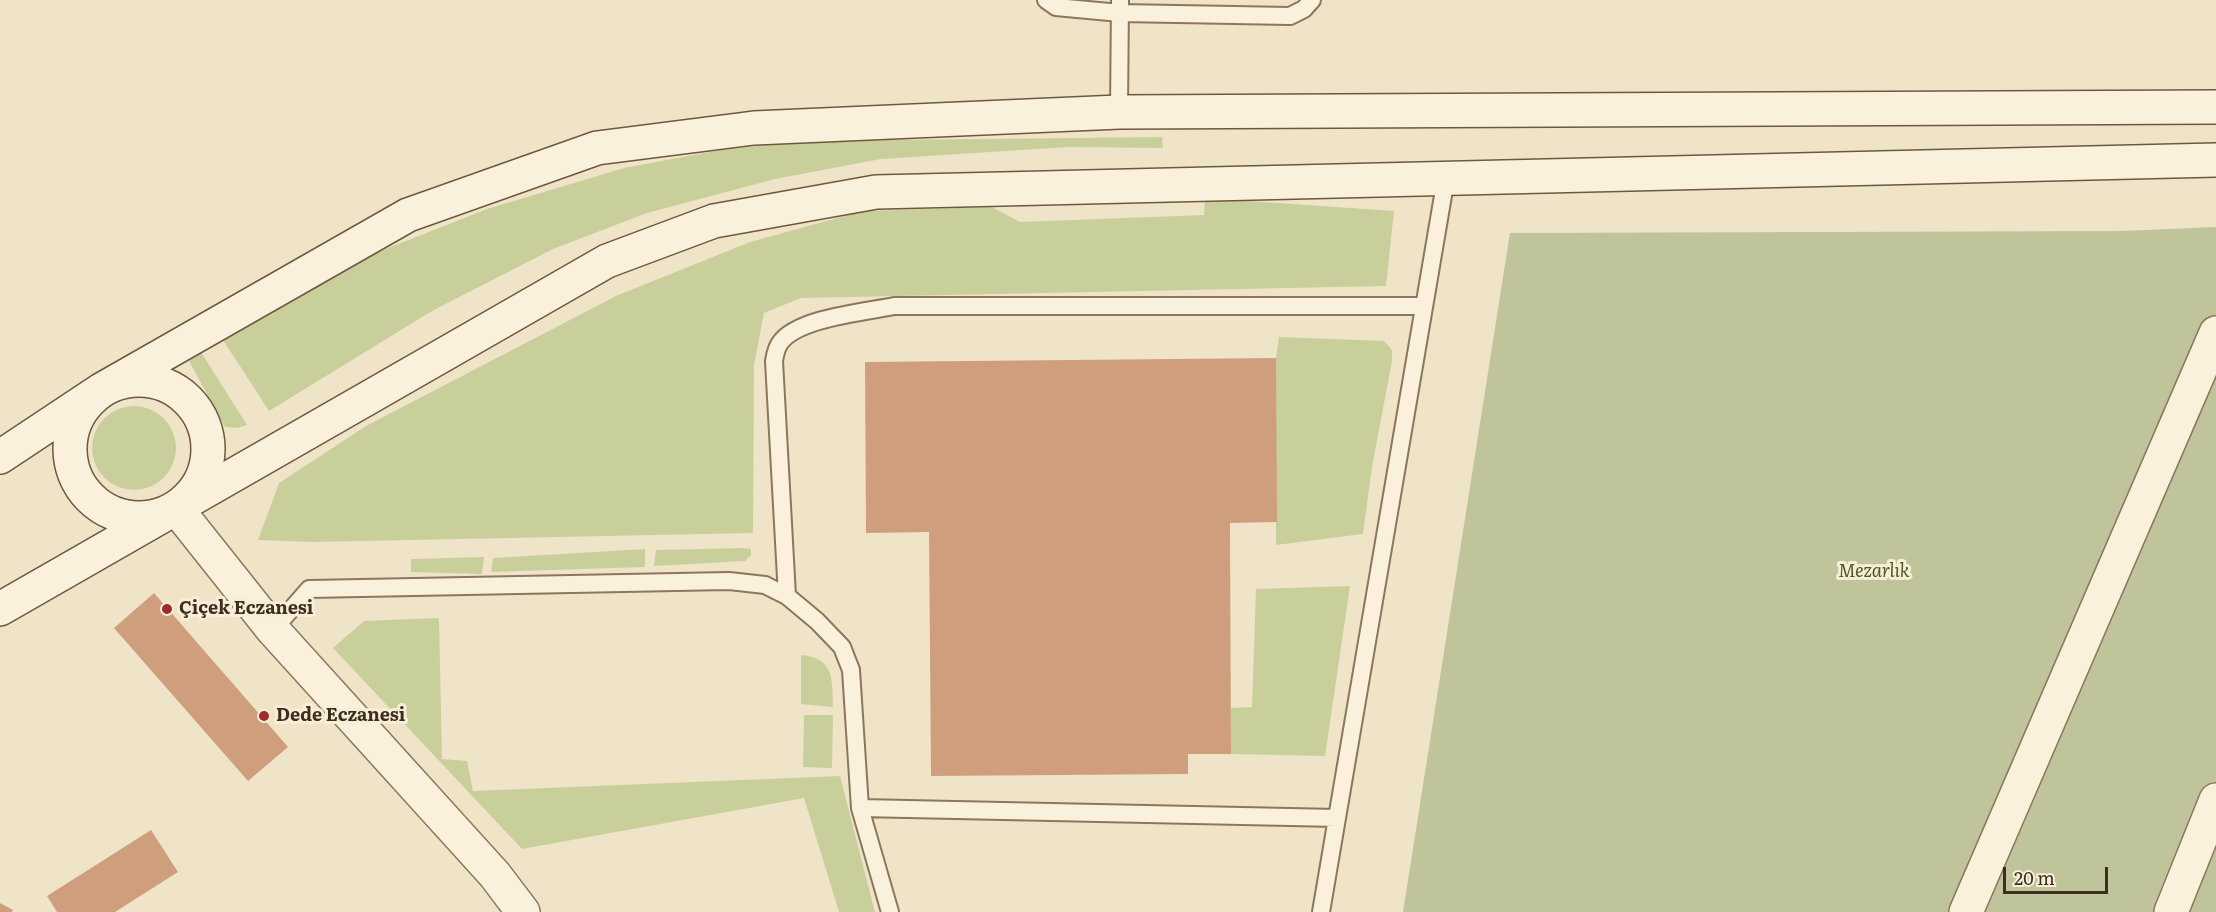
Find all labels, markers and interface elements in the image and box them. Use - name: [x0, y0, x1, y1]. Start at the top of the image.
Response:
- park label: Mezarlık: [1838, 561, 1910, 583]
- place label: Çiçek Eczanesi: [179, 598, 313, 620]
- marker: Çiçek Eczanesi: [160, 602, 174, 616]
- place label: Dede Eczanesi: [276, 705, 405, 727]
- marker: Dede Eczanesi: [257, 709, 271, 723]
- scale bar: [2006, 855, 2111, 893]
- text: 20 m: [2014, 864, 2055, 891]

